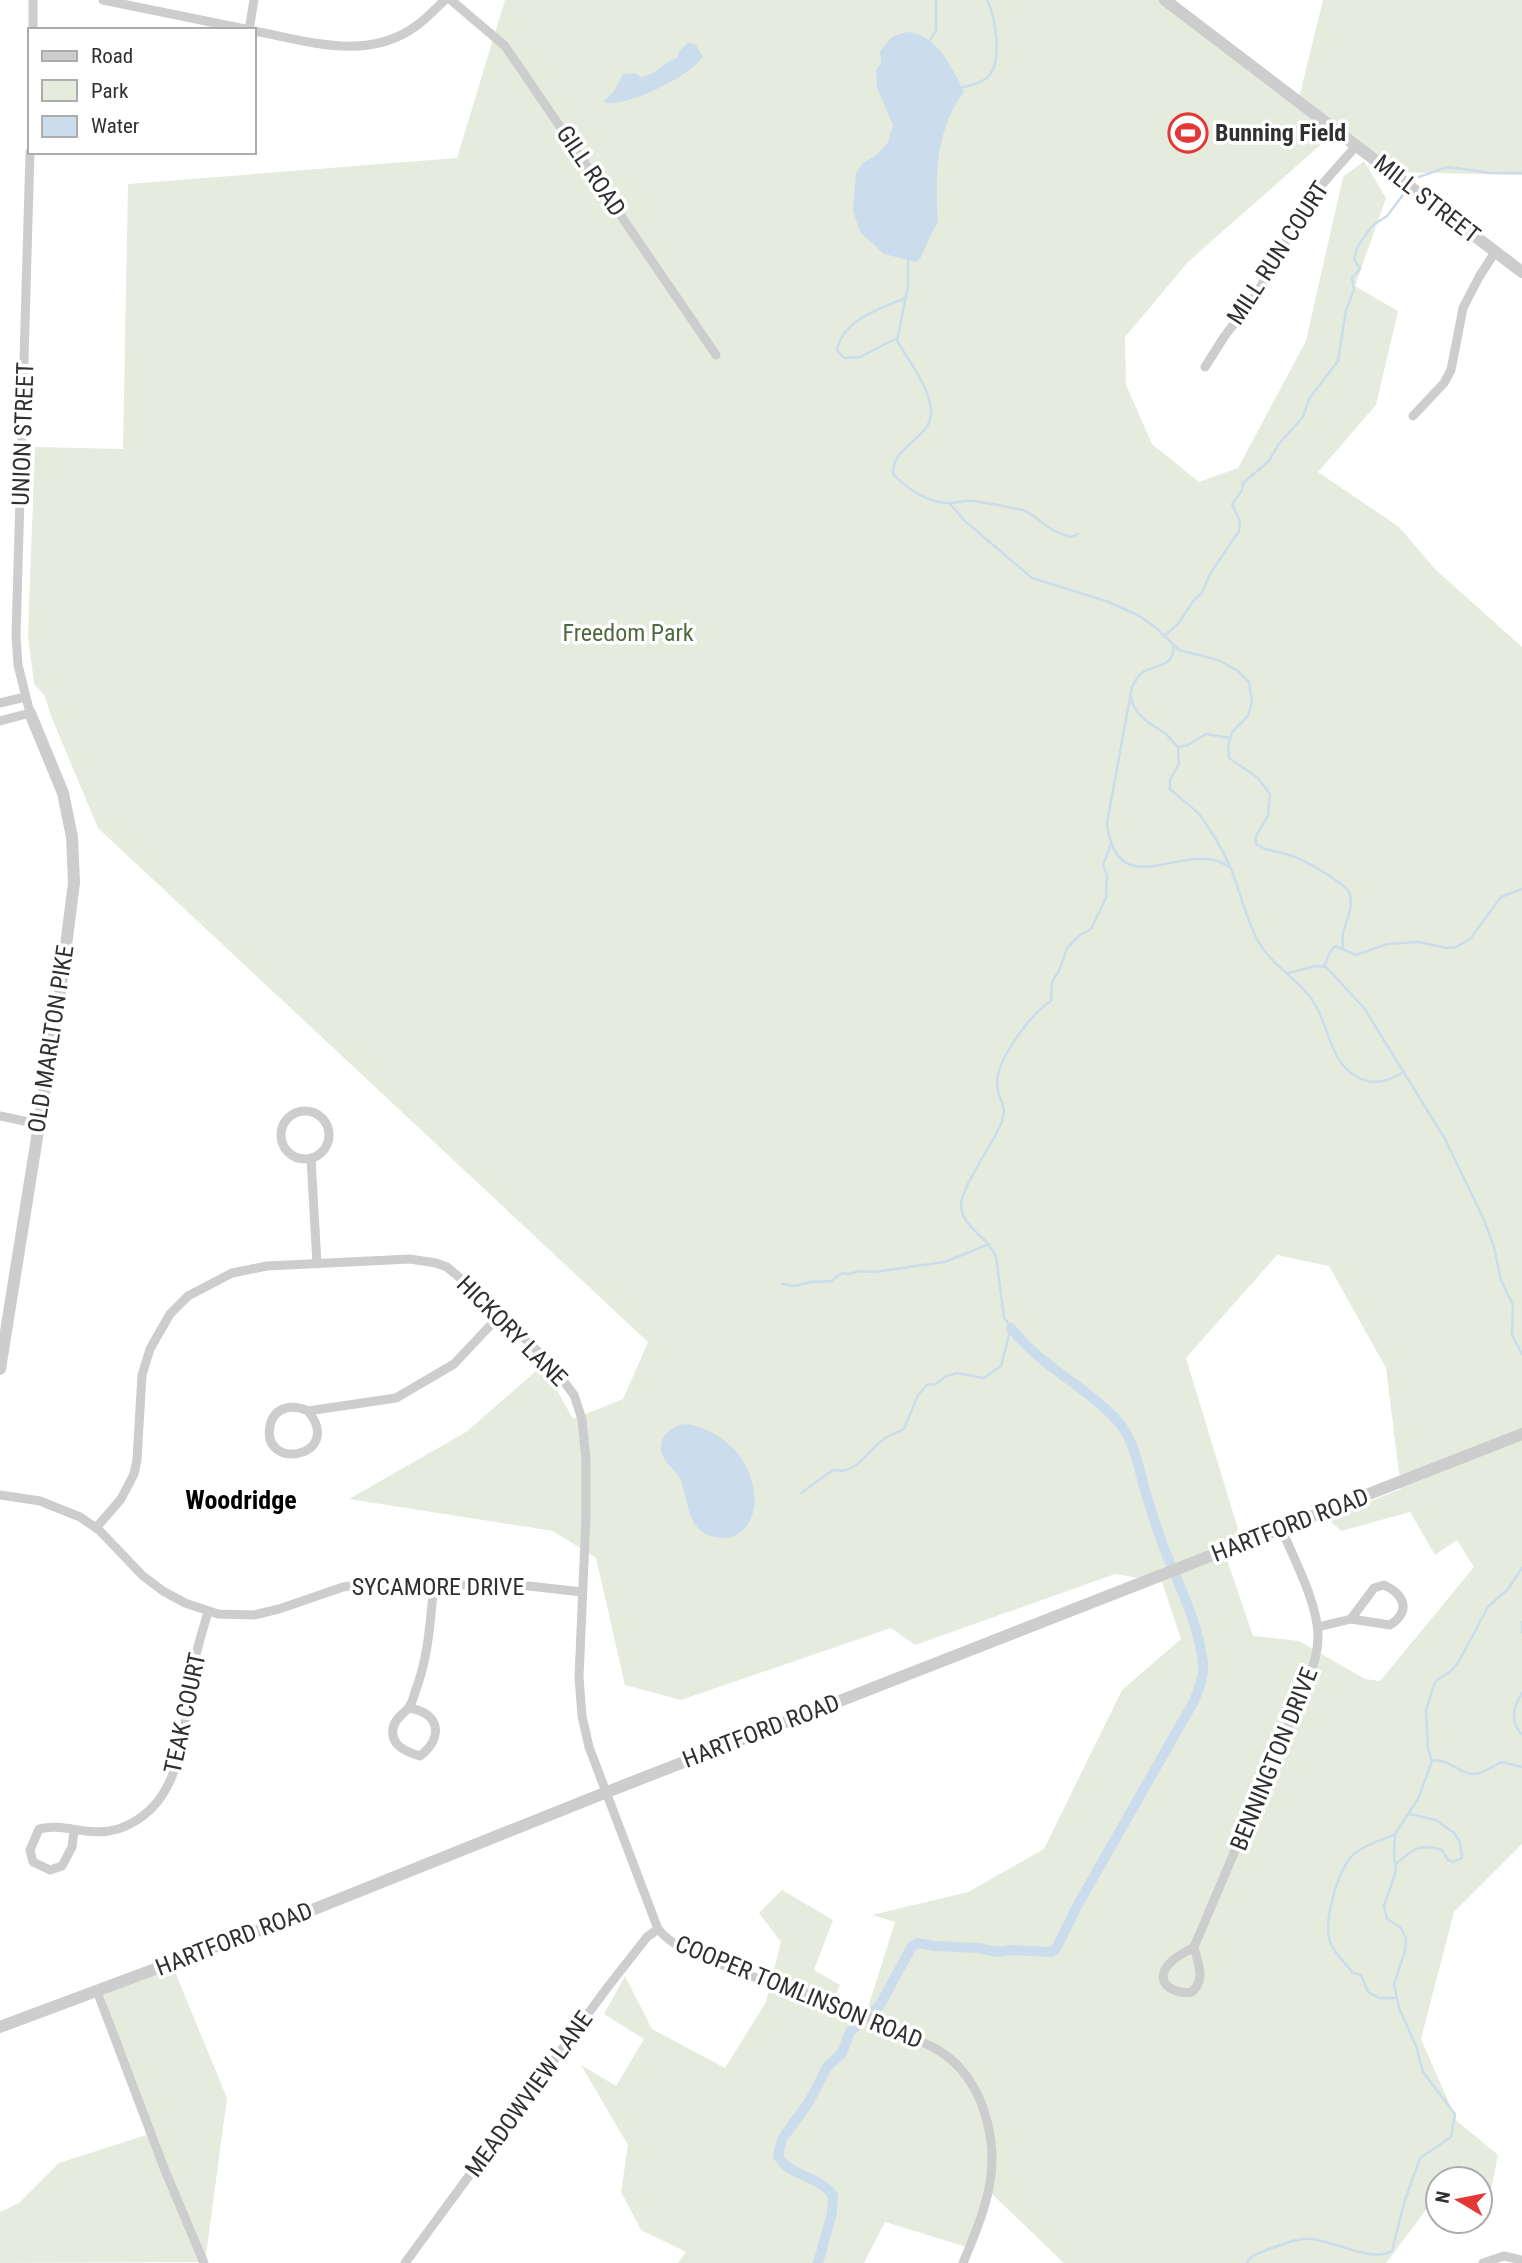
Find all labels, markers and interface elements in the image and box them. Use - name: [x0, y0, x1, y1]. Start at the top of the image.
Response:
- legend: [28, 28, 256, 154]
- text: Road: [91, 44, 133, 68]
- text: Park: [91, 79, 129, 103]
- sports icon: Bunning Field: [1167, 112, 1209, 154]
- text: Water: [91, 114, 139, 138]
- place label: Bunning Field: [1215, 119, 1346, 147]
- street label: GILL ROAD: [551, 120, 631, 222]
- street label: MILL STREET: [1368, 149, 1486, 249]
- street label: MILL RUN COURT: [1221, 176, 1335, 330]
- street label: UNION STREET: [7, 362, 39, 506]
- park label: Freedom Park: [562, 619, 694, 647]
- street label: OLD MARLTON PIKE: [22, 943, 80, 1135]
- street label: HICKORY LANE: [451, 1270, 573, 1392]
- street label: HARTFORD ROAD: [1208, 1482, 1372, 1568]
- district label: Woodridge: [185, 1485, 297, 1515]
- street label: SYCAMORE DRIVE: [352, 1573, 524, 1601]
- street label: TEAK COURT: [159, 1650, 211, 1776]
- street label: BENNINGTON DRIVE: [1225, 1663, 1323, 1854]
- street label: HARTFORD ROAD: [679, 1688, 843, 1774]
- street label: HARTFORD ROAD: [152, 1896, 316, 1982]
- street label: COOPER TOMLINSON ROAD: [671, 1930, 927, 2054]
- street label: MEADOWVIEW LANE: [460, 2006, 598, 2182]
- north arrow: [1424, 2165, 1494, 2235]
- text: N: [1430, 2189, 1455, 2205]

